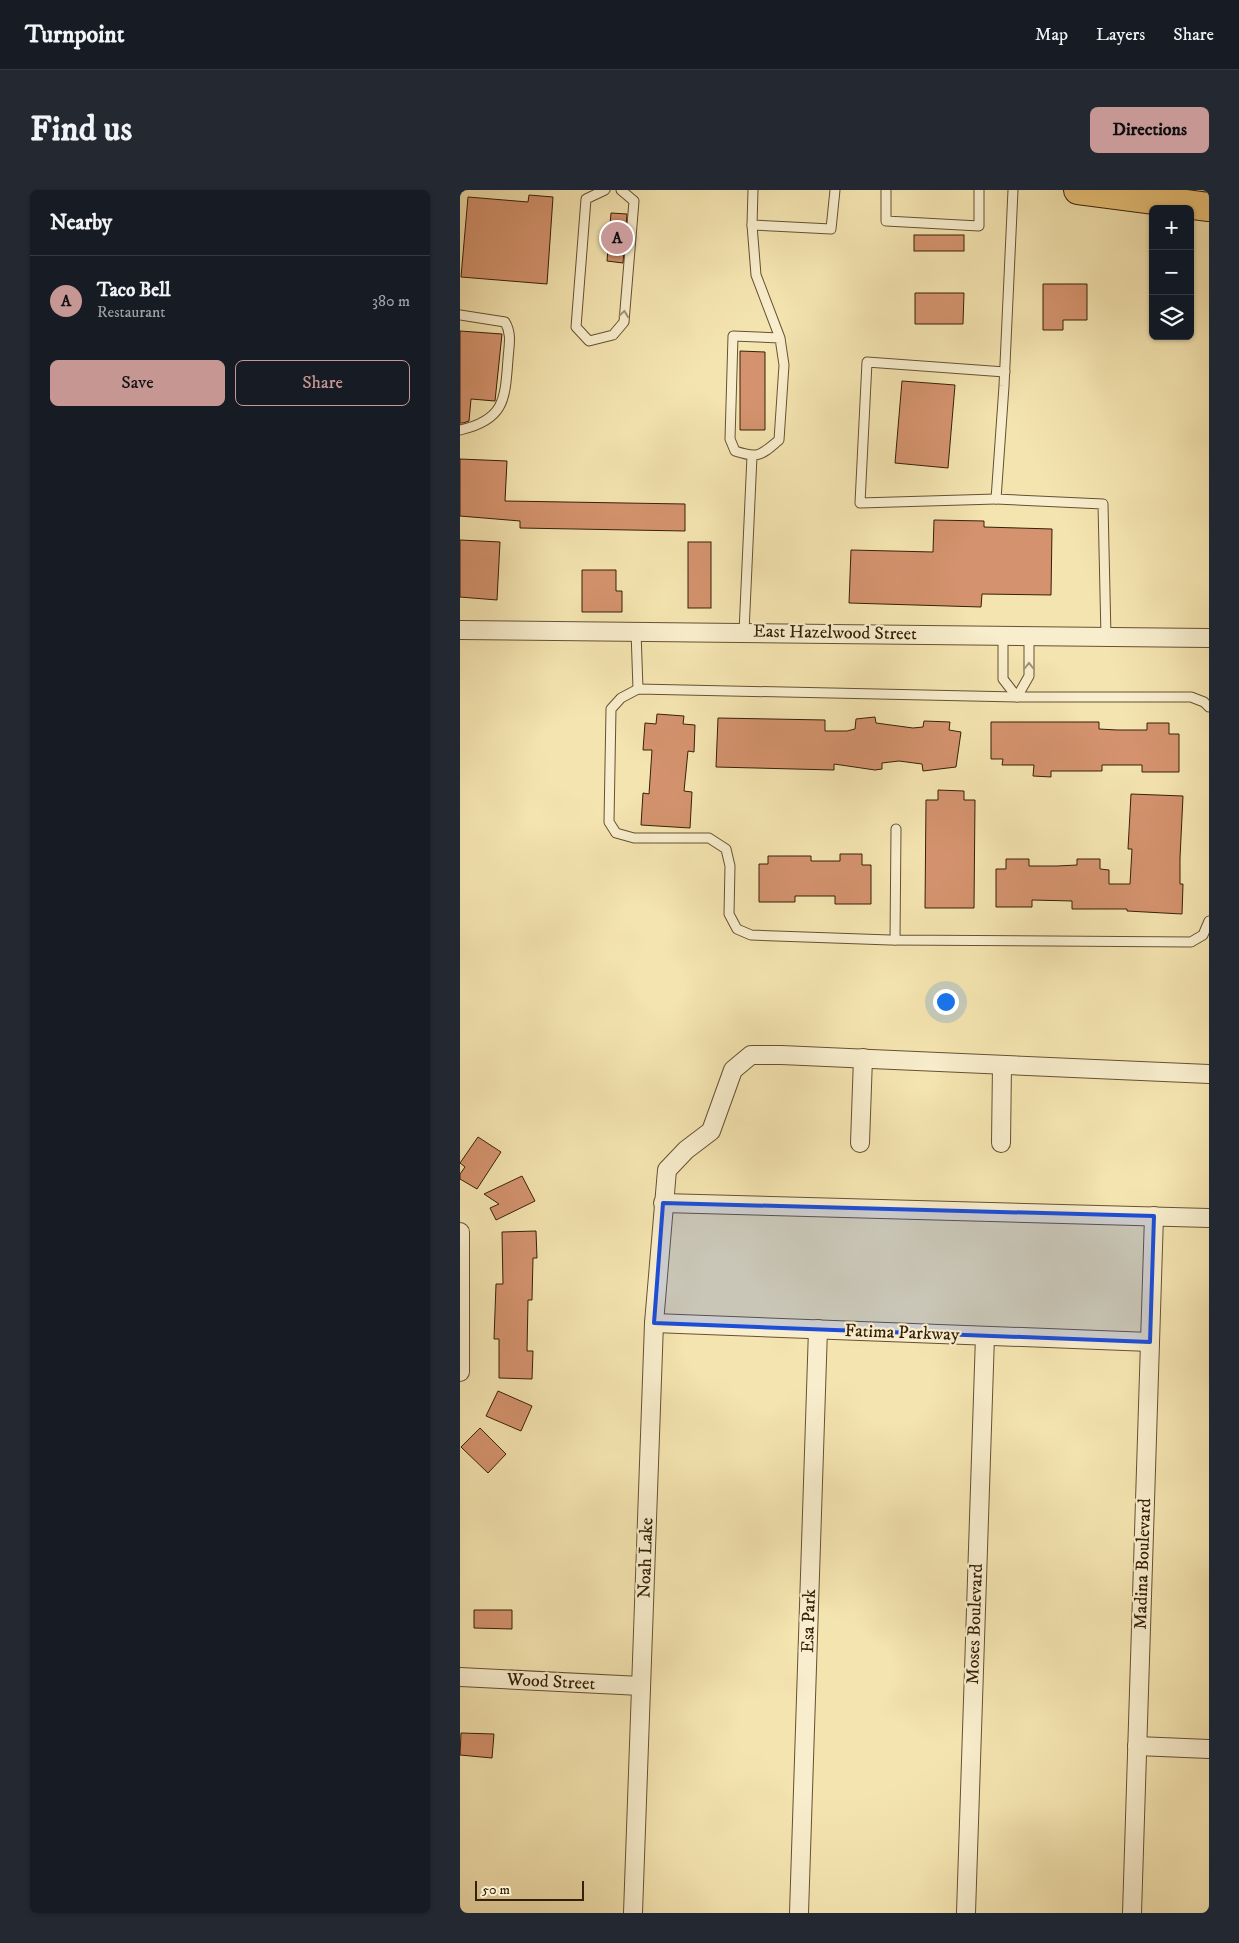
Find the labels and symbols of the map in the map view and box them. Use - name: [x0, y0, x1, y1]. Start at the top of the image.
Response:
- pin: A: [601, 219, 633, 257]
- one-way arrow: [618, 310, 629, 318]
- street label: East Hazelwood Street: [753, 621, 917, 645]
- one-way arrow: [1024, 661, 1034, 669]
- your location: [933, 989, 959, 1015]
- street label: Fatima Parkway: [844, 1320, 960, 1346]
- street label: Madina Boulevard: [1130, 1498, 1156, 1630]
- street label: Noah Lake: [634, 1517, 658, 1599]
- street label: Moses Boulevard: [962, 1563, 988, 1685]
- street label: Esa Park: [797, 1589, 821, 1653]
- street label: Wood Street: [505, 1669, 596, 1695]
- scale bar: [475, 1878, 584, 1901]

